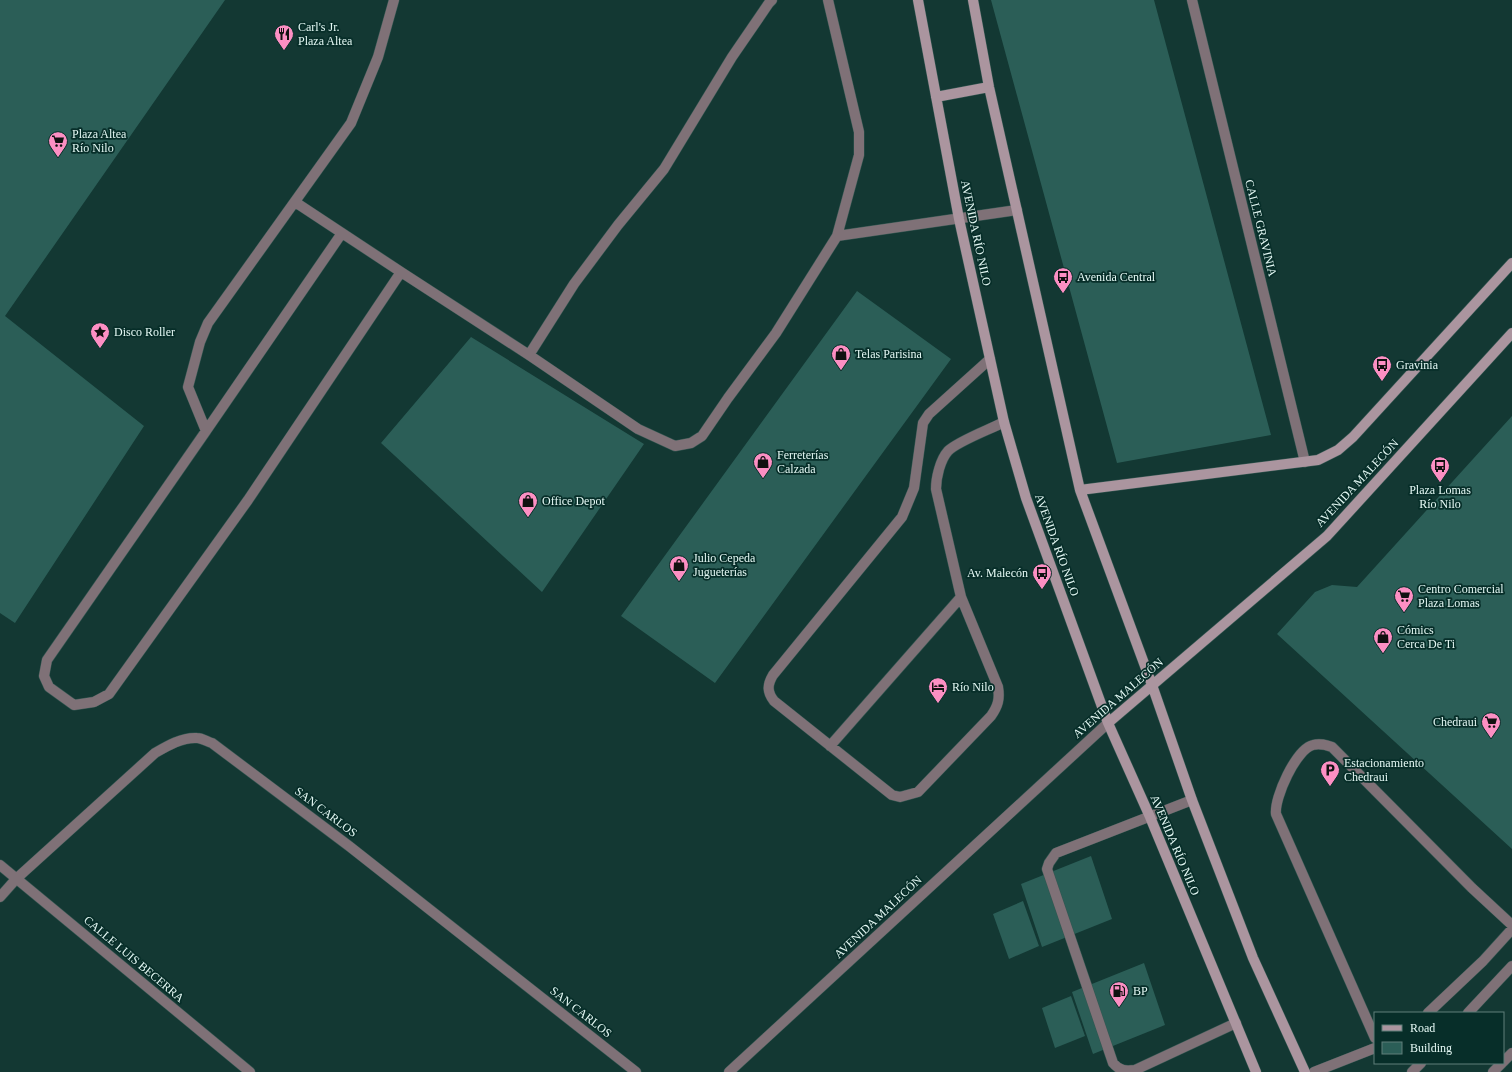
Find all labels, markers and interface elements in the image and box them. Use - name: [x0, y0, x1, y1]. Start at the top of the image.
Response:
- place label: Carl's Jr. Plaza Altea: [298, 20, 353, 48]
- restaurant icon: Carl's Jr. Plaza Altea: [273, 23, 295, 51]
- place label: Plaza Altea Río Nilo: [72, 127, 127, 155]
- supermarket icon: Plaza Altea Río Nilo: [47, 130, 69, 158]
- street label: CALLE GRAVINIA: [1242, 178, 1280, 278]
- street label: AVENIDA RÍO NILO: [958, 179, 994, 287]
- bus stop icon: Avenida Central: [1052, 266, 1074, 294]
- place label: Avenida Central: [1077, 270, 1156, 284]
- place icon: Disco Roller: [89, 321, 111, 349]
- place label: Disco Roller: [114, 325, 175, 339]
- shop icon: Telas Parisina: [830, 343, 852, 371]
- place label: Telas Parisina: [855, 347, 922, 361]
- bus stop icon: Gravinia: [1371, 354, 1393, 382]
- place label: Gravinia: [1396, 358, 1439, 372]
- street label: AVENIDA MALECÓN: [1313, 436, 1401, 530]
- place label: Ferreterías Calzada: [777, 448, 829, 476]
- shop icon: Ferreterías Calzada: [752, 451, 774, 479]
- bus stop icon: Plaza Lomas Río Nilo: [1429, 455, 1451, 483]
- place label: Plaza Lomas Río Nilo: [1409, 483, 1471, 511]
- shop icon: Office Depot: [517, 490, 539, 518]
- street label: AVENIDA RÍO NILO: [1032, 492, 1082, 598]
- place label: Office Depot: [542, 494, 605, 508]
- place label: Julio Cepeda Jugueterías: [693, 551, 756, 579]
- shop icon: Julio Cepeda Jugueterías: [668, 554, 690, 582]
- bus stop icon: Av. Malecón: [1031, 562, 1053, 590]
- place label: Av. Malecón: [967, 566, 1028, 580]
- place label: Centro Comercial Plaza Lomas: [1418, 582, 1504, 610]
- supermarket icon: Centro Comercial Plaza Lomas: [1393, 585, 1415, 613]
- place label: Cómics Cerca De Ti: [1397, 623, 1456, 651]
- shop icon: Cómics Cerca De Ti: [1372, 626, 1394, 654]
- street label: AVENIDA MALECÓN: [1070, 655, 1166, 741]
- hotel icon: Río Nilo: [927, 676, 949, 704]
- place label: Río Nilo: [952, 680, 994, 694]
- supermarket icon: Chedraui: [1480, 711, 1502, 739]
- place label: Chedraui: [1433, 715, 1478, 729]
- place label: Estacionamiento Chedraui: [1344, 756, 1424, 784]
- parking icon: Estacionamiento Chedraui: [1319, 759, 1341, 787]
- street label: SAN CARLOS: [292, 784, 360, 840]
- street label: AVENIDA RÍO NILO: [1147, 793, 1203, 898]
- street label: AVENIDA MALECÓN: [831, 873, 925, 961]
- street label: CALLE LUIS BECERRA: [81, 913, 187, 1005]
- fuel station icon: BP: [1108, 980, 1130, 1008]
- street label: SAN CARLOS: [547, 984, 615, 1040]
- place label: BP: [1133, 984, 1148, 998]
- legend: [1374, 1012, 1504, 1064]
- text: Road: [1410, 1021, 1435, 1035]
- text: Building: [1410, 1041, 1452, 1055]

